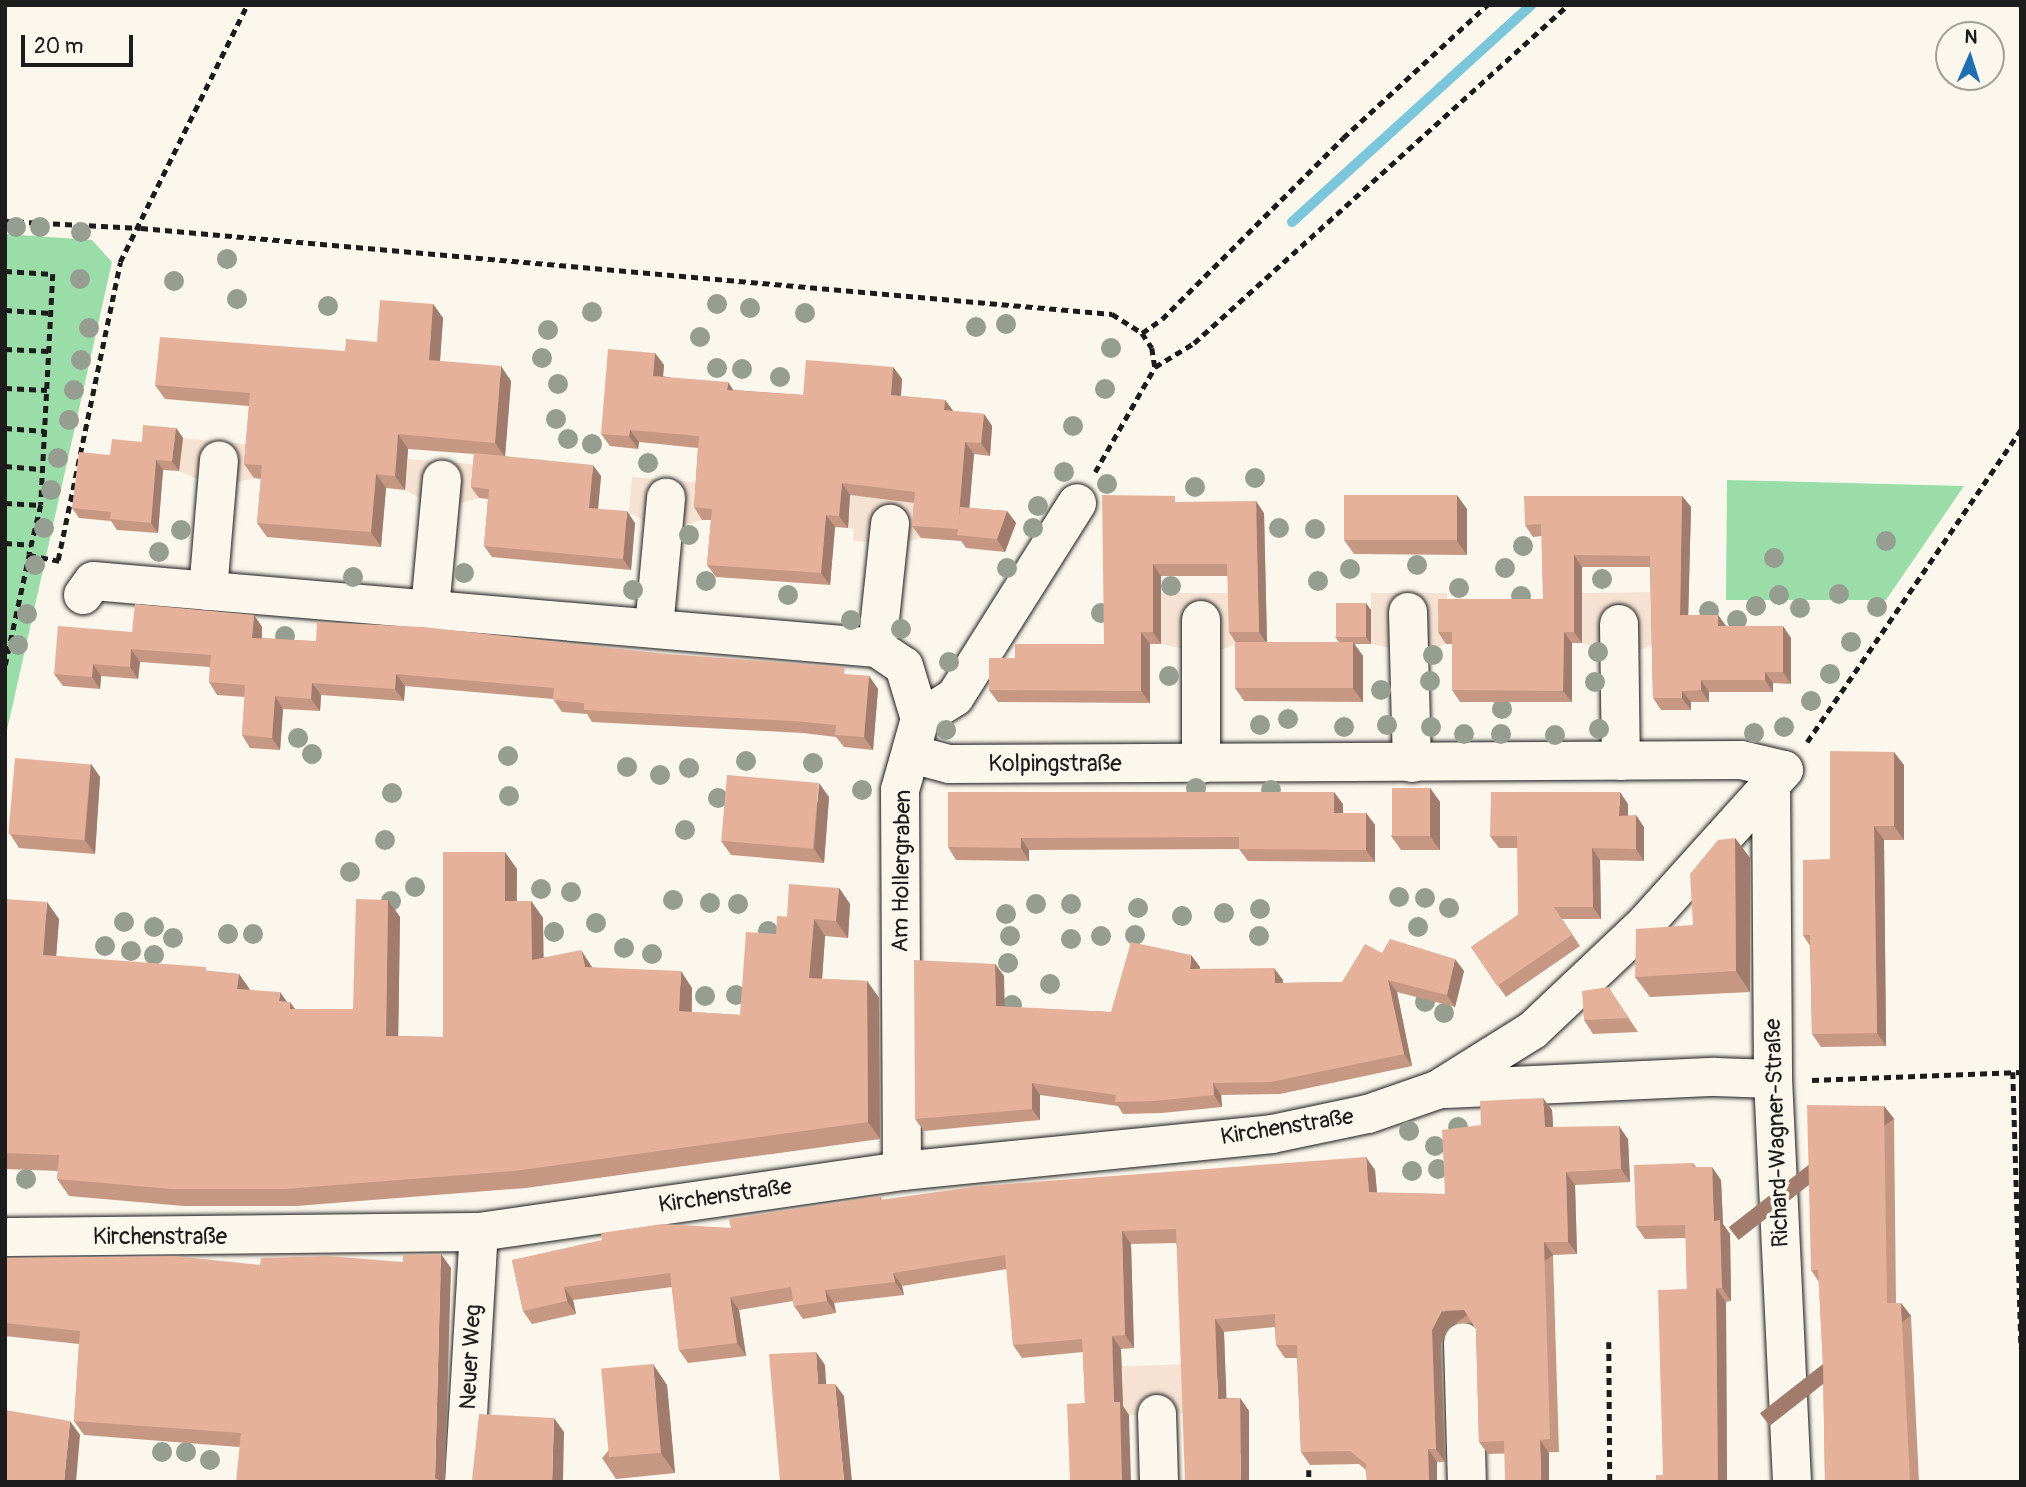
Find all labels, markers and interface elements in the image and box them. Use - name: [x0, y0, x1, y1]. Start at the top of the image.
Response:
- scale bar: [24, 21, 136, 65]
- north arrow: [1935, 21, 2005, 91]
- text: N: [1964, 25, 1978, 49]
- text: 20 m: [34, 33, 83, 60]
- street label: Kolpingstraße: [988, 750, 1122, 778]
- street label: Am Hollergraben: [887, 789, 917, 953]
- street label: Richard-Wagner-Straße: [1759, 1018, 1795, 1248]
- street label: Kirchenstraße: [1218, 1103, 1356, 1151]
- street label: Kirchenstraße: [657, 1173, 793, 1219]
- street label: Kirchenstraße: [93, 1223, 227, 1251]
- street label: Neuer Weg: [454, 1304, 488, 1410]

